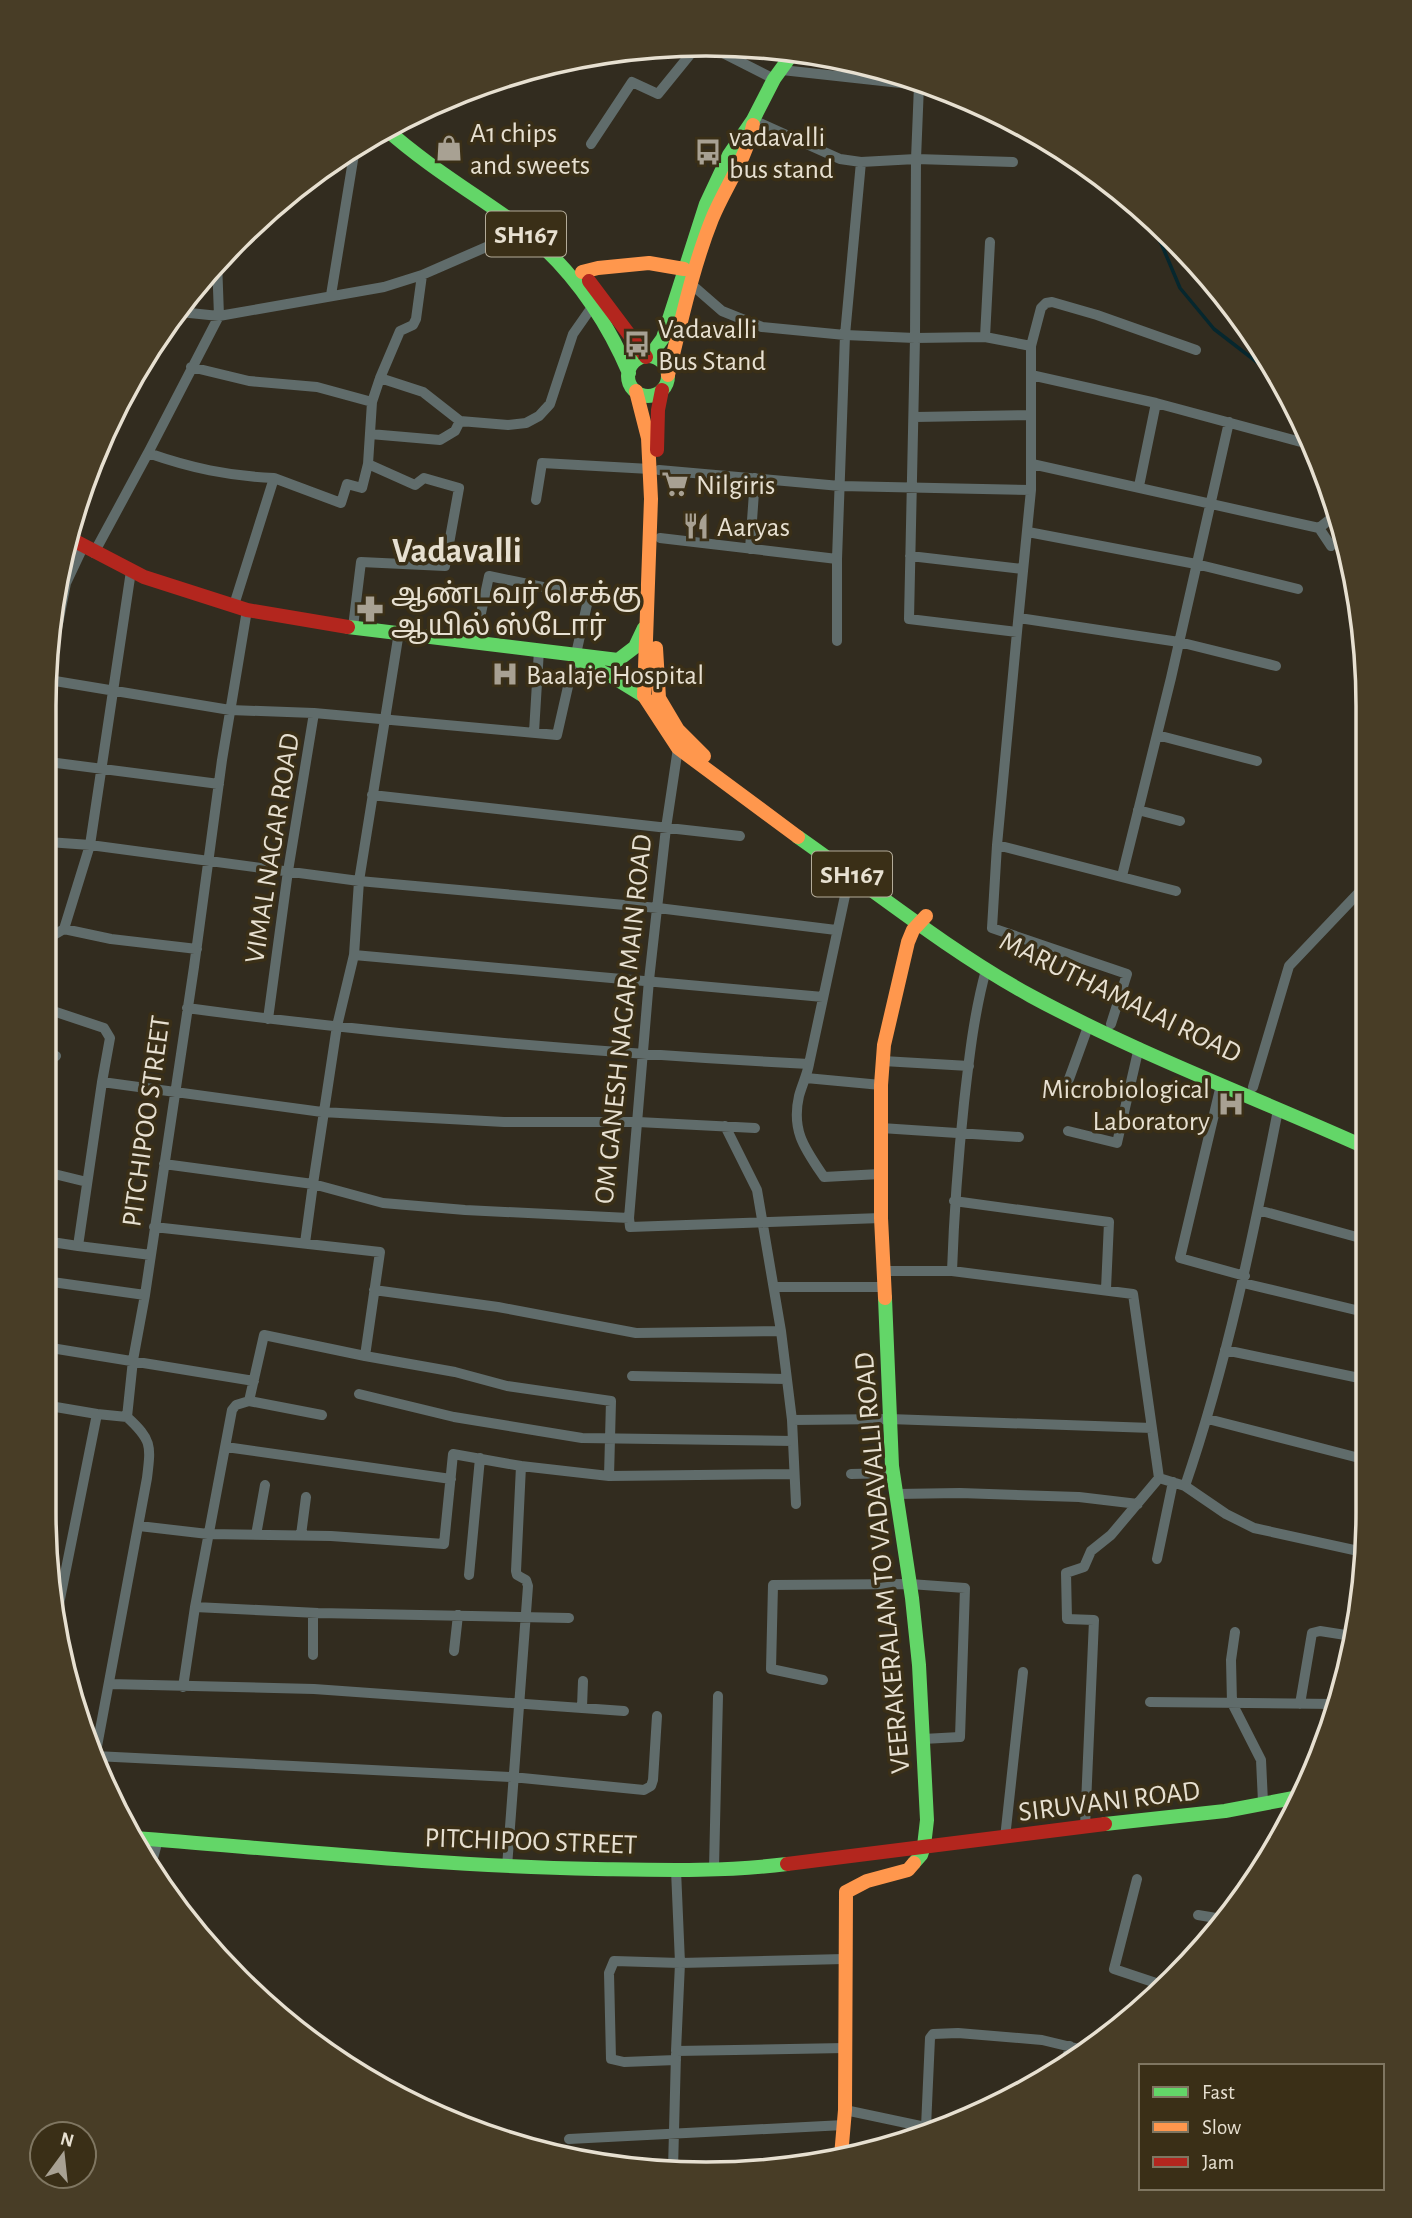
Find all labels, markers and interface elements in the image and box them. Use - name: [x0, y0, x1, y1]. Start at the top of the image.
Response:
- place label: A1 chips and sweets: [470, 120, 590, 180]
- place label: vadavalli bus stand: [729, 124, 834, 184]
- shop icon: A1 chips and sweets: [434, 133, 464, 163]
- bus stop icon: vadavalli bus stand: [693, 137, 723, 167]
- road number: SH167: [486, 212, 566, 256]
- place label: Vadavalli Bus Stand: [658, 316, 766, 376]
- bus stop icon: Vadavalli Bus Stand: [622, 329, 652, 359]
- supermarket icon: Nilgiris: [660, 469, 690, 499]
- place label: Nilgiris: [696, 472, 775, 500]
- restaurant icon: Aaryas: [681, 511, 711, 541]
- place label: Aaryas: [717, 514, 790, 542]
- district label: Vadavalli: [392, 534, 522, 569]
- place label: ஆண்டவர் செக்கு ஆயில் ஸ்டோர்: [391, 579, 641, 644]
- pharmacy icon: ஆண்டவர் செக்கு ஆயில் ஸ்டோர்: [355, 594, 385, 624]
- hospital icon: Baalaje Hospital: [490, 659, 520, 689]
- place label: Baalaje Hospital: [526, 662, 704, 690]
- street label: VIMAL NAGAR ROAD: [241, 731, 305, 965]
- street label: OM GANESH NAGAR MAIN ROAD: [591, 833, 657, 1205]
- road number: SH167: [812, 852, 892, 897]
- street label: MARUTHAMALAI ROAD: [995, 927, 1245, 1068]
- street label: PITCHIPOO STREET: [118, 1014, 176, 1229]
- place label: Microbiological Laboratory: [1041, 1076, 1210, 1136]
- hospital icon: Microbiological Laboratory: [1216, 1089, 1246, 1119]
- street label: VEERAKERALAM TO VADAVALLI ROAD: [851, 1351, 915, 1775]
- street label: SIRUVANI ROAD: [1017, 1777, 1202, 1827]
- street label: PITCHIPOO STREET: [424, 1824, 638, 1860]
- legend: [1139, 2064, 1384, 2190]
- text: Fast: [1202, 2082, 1235, 2103]
- text: Slow: [1202, 2117, 1241, 2138]
- north arrow: [28, 2120, 98, 2190]
- text: N: [58, 2129, 76, 2151]
- text: Jam: [1202, 2152, 1234, 2173]

